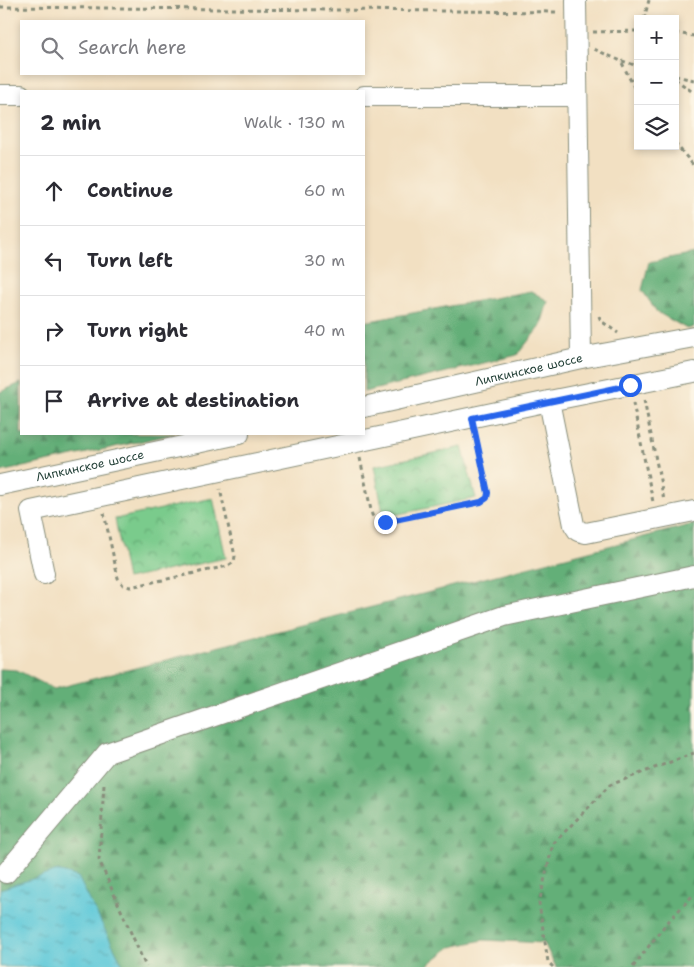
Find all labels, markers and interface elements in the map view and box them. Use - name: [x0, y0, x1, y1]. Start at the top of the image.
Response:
- map controls: [634, 15, 679, 150]
- button: +: [634, 15, 679, 60]
- search box: [20, 20, 365, 75]
- icon: search: [38, 34, 66, 62]
- text: Search here: [78, 35, 187, 60]
- button: −: [634, 60, 679, 105]
- button: layers: [634, 105, 679, 150]
- text: 2 min: [40, 109, 101, 137]
- text: Walk · 130 m: [244, 112, 345, 133]
- icon: ahead: [40, 177, 68, 205]
- text: Continue: [87, 178, 173, 203]
- text: 60 m: [304, 180, 345, 201]
- icon: left: [40, 247, 68, 275]
- text: Turn left: [87, 248, 173, 273]
- text: 30 m: [304, 250, 345, 271]
- icon: right: [40, 317, 68, 345]
- text: Turn right: [87, 318, 188, 343]
- text: 40 m: [303, 320, 345, 341]
- street label: Липкинское шоссе: [473, 350, 585, 390]
- route start: [619, 374, 642, 397]
- icon: arrive: [40, 387, 68, 415]
- text: Arrive at destination: [87, 388, 299, 413]
- street label: Липкинское шоссе: [34, 446, 146, 485]
- route end: [374, 511, 397, 534]

